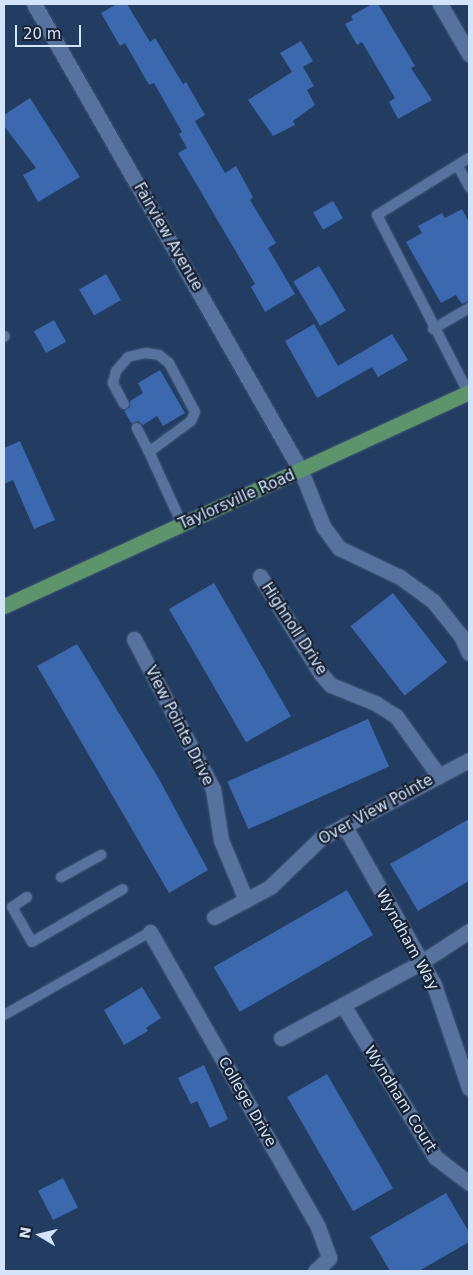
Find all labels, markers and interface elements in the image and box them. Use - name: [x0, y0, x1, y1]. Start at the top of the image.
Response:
- scale bar: [18, 15, 84, 47]
- text: 20 m: [23, 25, 61, 43]
- street label: Fairview Avenue: [130, 180, 206, 294]
- street label: Taylorsville Road: [176, 466, 298, 534]
- street label: Highnoll Drive: [258, 580, 330, 678]
- street label: View Pointe Drive: [141, 663, 217, 789]
- street label: Over View Pointe: [316, 771, 436, 849]
- street label: Wyndham Way: [372, 886, 442, 994]
- street label: Wyndham Court: [360, 1043, 440, 1155]
- street label: College Drive: [214, 1054, 280, 1150]
- north arrow: [15, 1210, 65, 1260]
- text: N: [16, 1226, 34, 1240]

